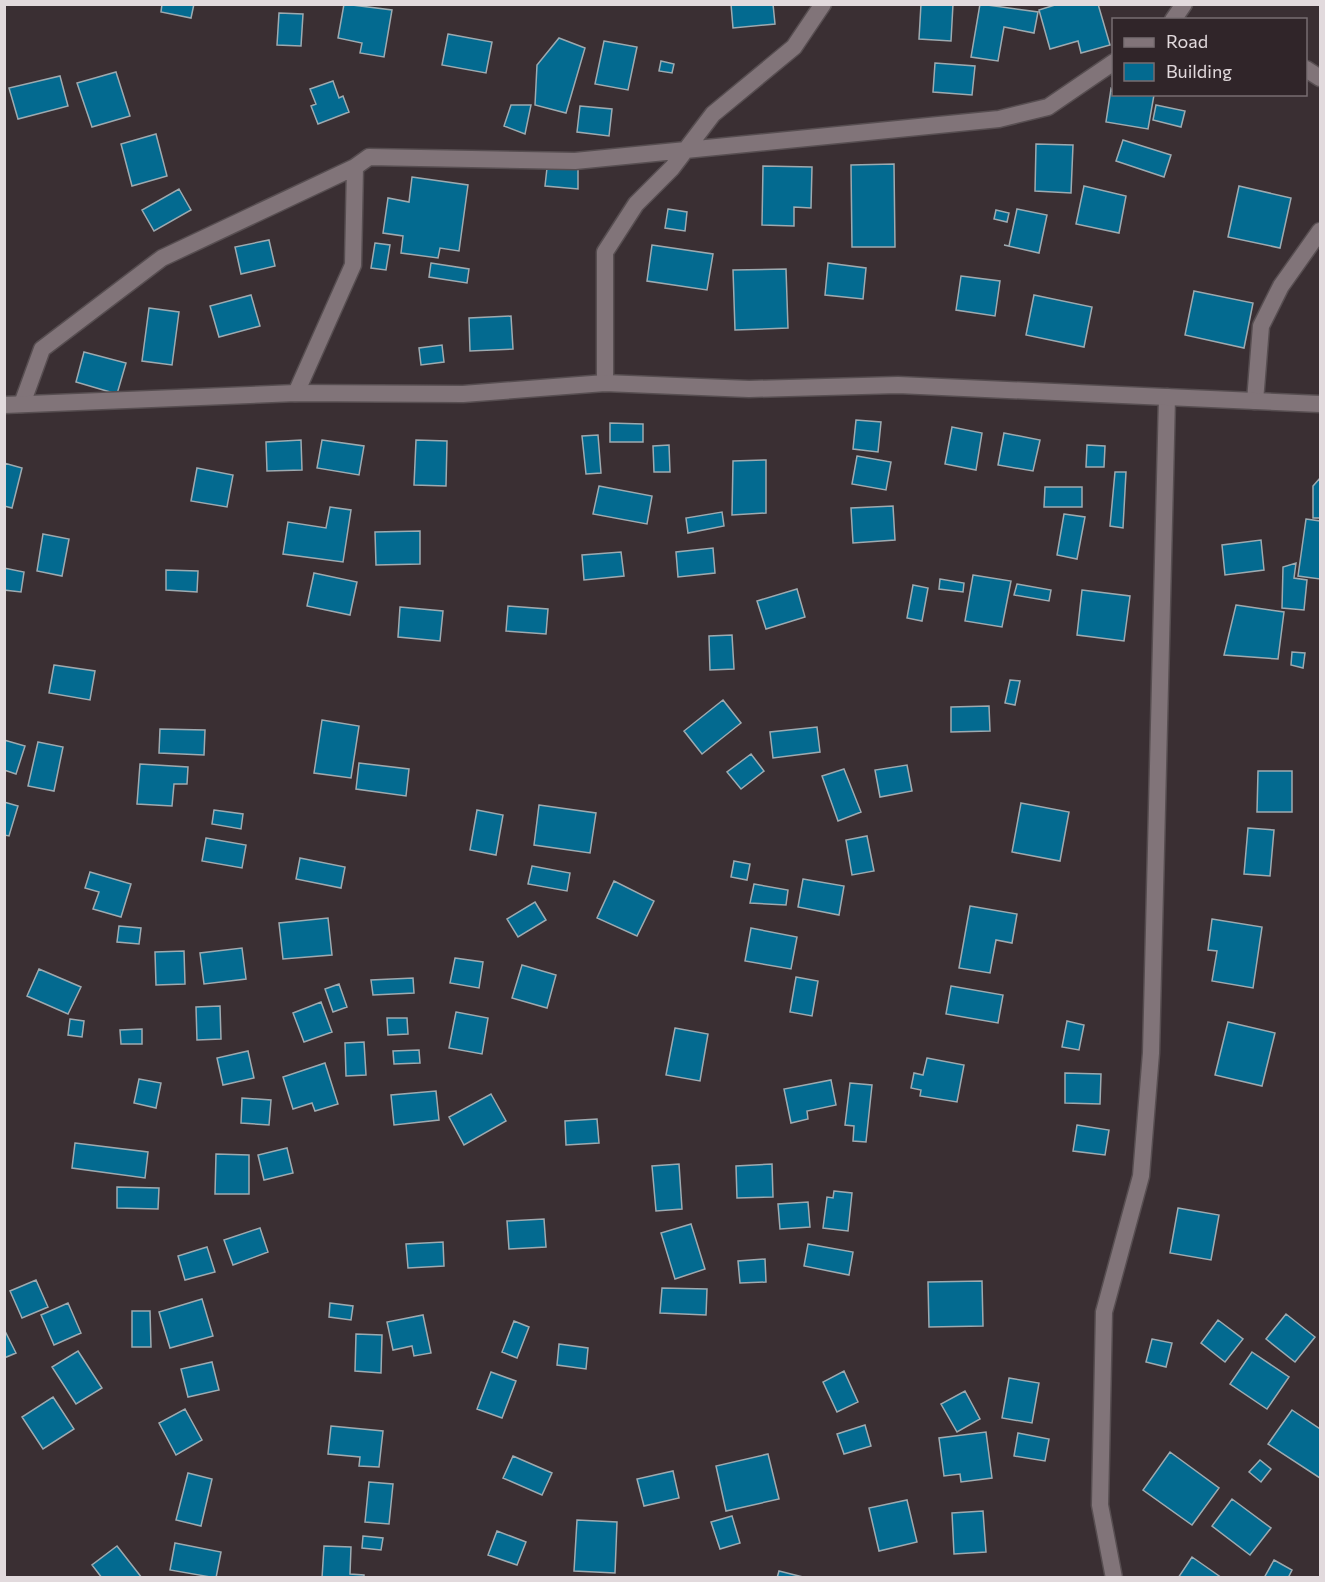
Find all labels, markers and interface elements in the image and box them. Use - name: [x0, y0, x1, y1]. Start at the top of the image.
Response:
- legend: [1112, 18, 1307, 96]
- text: Road: [1166, 30, 1208, 52]
- text: Building: [1166, 60, 1232, 82]

